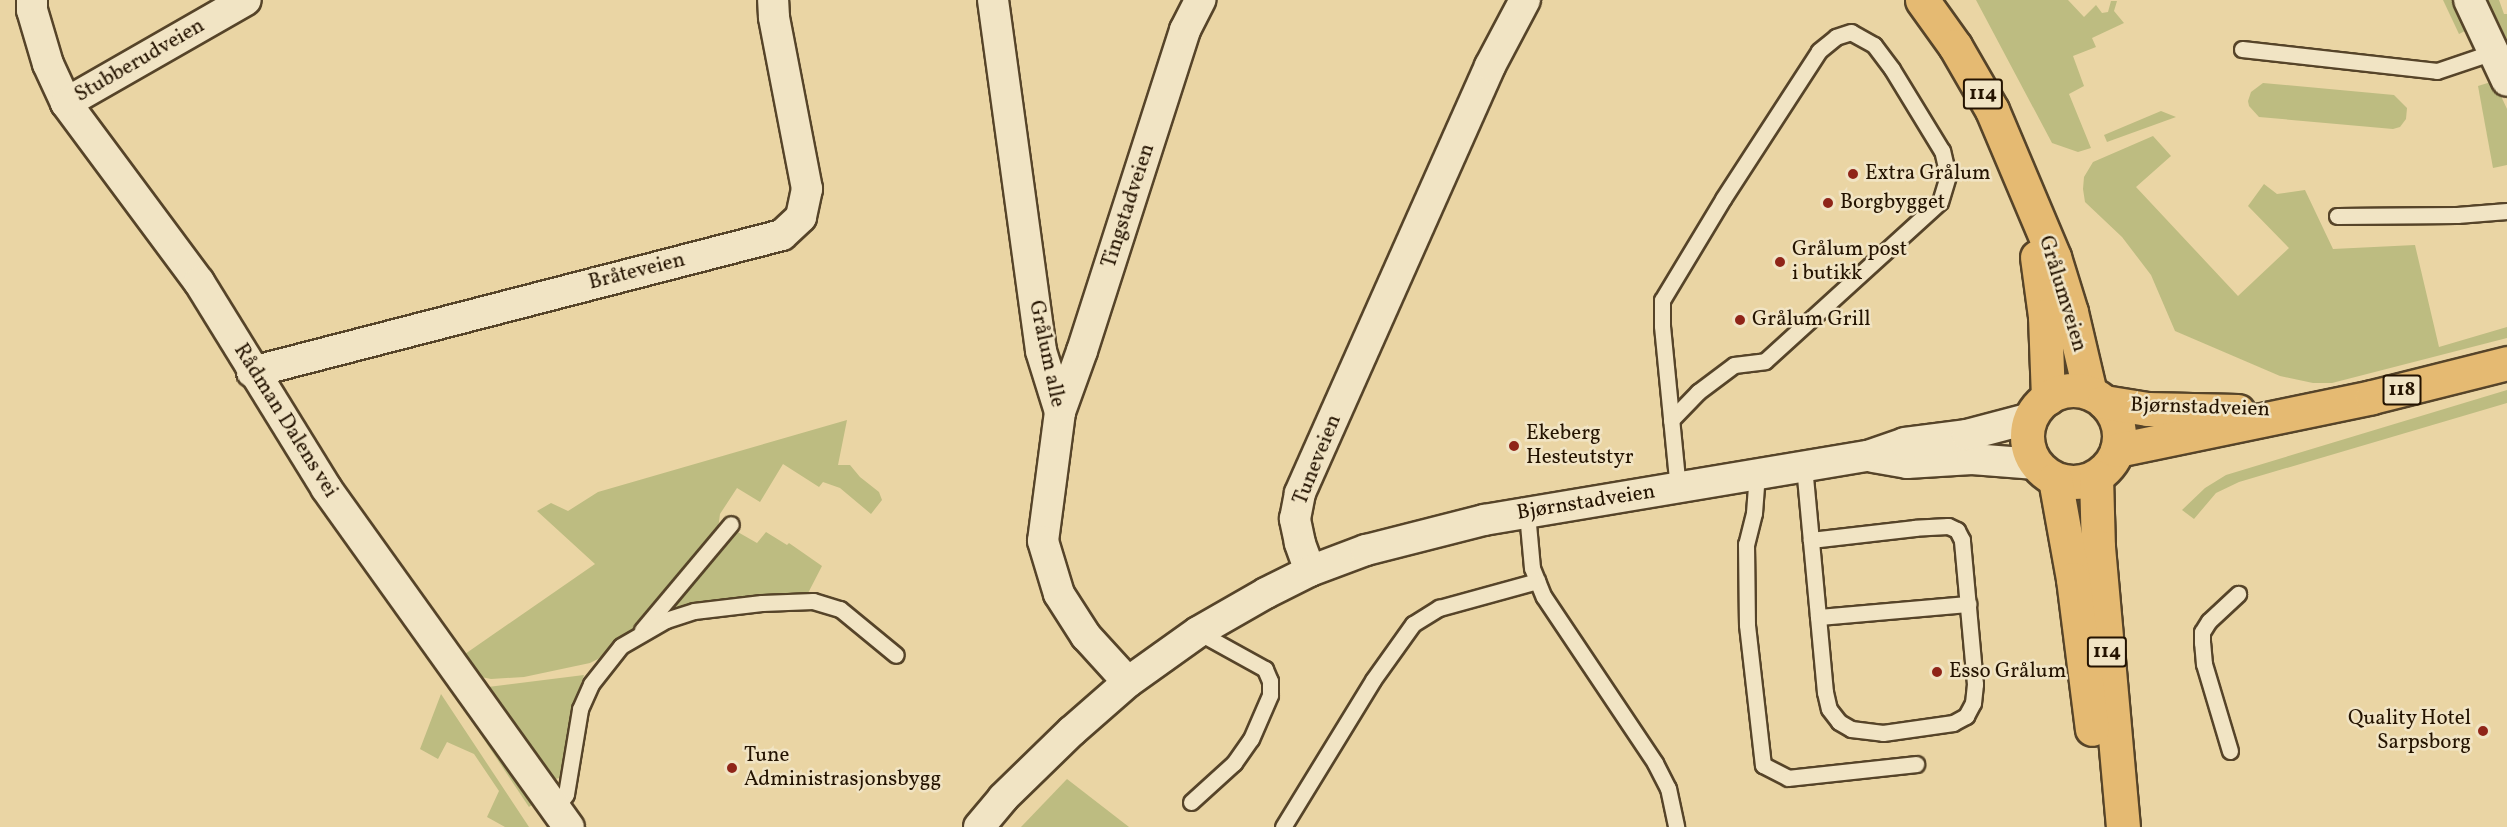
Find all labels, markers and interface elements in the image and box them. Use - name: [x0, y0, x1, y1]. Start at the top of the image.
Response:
- street label: Stubberudveien: [71, 14, 209, 108]
- road number: 114: [1962, 77, 2004, 111]
- street label: Tingstadveien: [1097, 141, 1161, 271]
- place label: Extra Grålum: [1865, 161, 1991, 187]
- marker: Extra Grålum: [1846, 167, 1860, 181]
- place label: Borgbygget: [1840, 190, 1945, 216]
- marker: Borgbygget: [1821, 196, 1835, 210]
- street label: Grålumveien: [2032, 233, 2092, 355]
- place label: Grålum post i butikk: [1792, 237, 1907, 287]
- street label: Bråteveien: [586, 248, 688, 296]
- marker: Grålum post i butikk: [1773, 255, 1787, 269]
- street label: Grålum alle: [1022, 298, 1070, 410]
- place label: Grålum Grill: [1752, 307, 1871, 333]
- marker: Grålum Grill: [1733, 313, 1747, 327]
- street label: Rådman Dalens vei: [227, 339, 343, 503]
- road number: 118: [2382, 373, 2422, 407]
- street label: Bjørnstadveien: [2130, 393, 2270, 423]
- street label: Tuneveien: [1289, 411, 1347, 509]
- place label: Ekeberg Hesteutstyr: [1526, 421, 1634, 471]
- marker: Ekeberg Hesteutstyr: [1507, 439, 1521, 453]
- street label: Bjørnstadveien: [1515, 480, 1657, 526]
- road number: 114: [2086, 635, 2128, 669]
- place label: Esso Grålum: [1949, 659, 2066, 685]
- marker: Esso Grålum: [1930, 665, 1944, 679]
- place label: Quality Hotel Sarpsborg: [2347, 706, 2471, 756]
- marker: Quality Hotel Sarpsborg: [2476, 724, 2490, 738]
- place label: Tune Administrasjonsbygg: [744, 743, 941, 793]
- marker: Tune Administrasjonsbygg: [725, 761, 739, 775]

